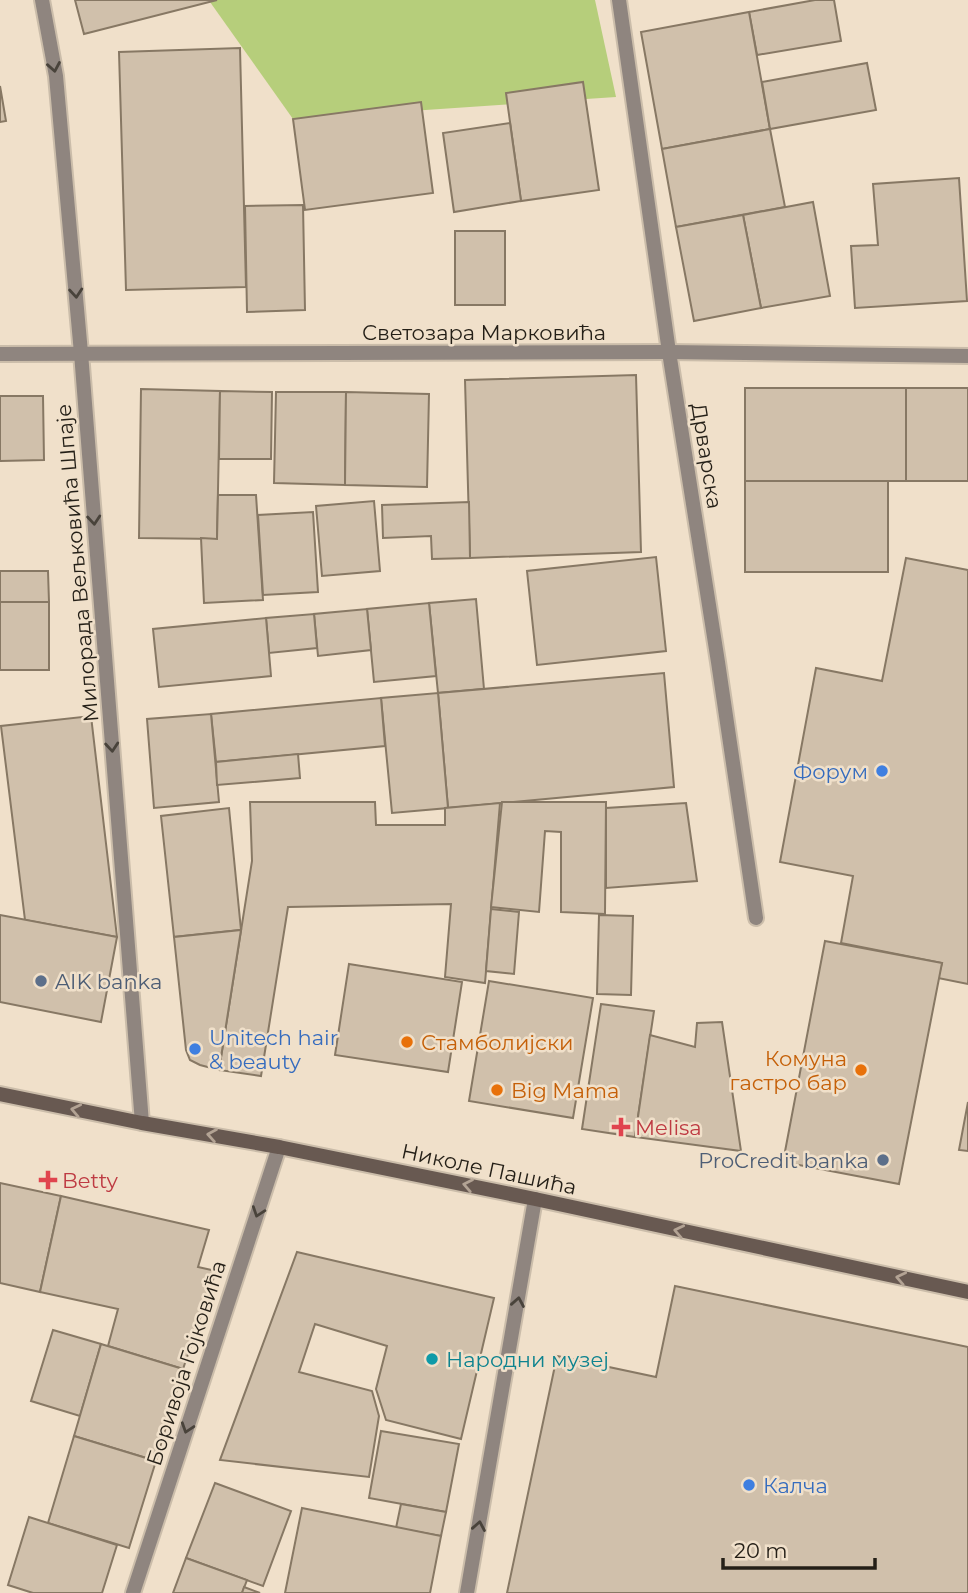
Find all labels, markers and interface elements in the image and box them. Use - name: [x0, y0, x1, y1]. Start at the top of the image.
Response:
- one-way arrow: [46, 61, 61, 73]
- one-way arrow: [68, 288, 83, 299]
- street label: Светозара Марковића: [362, 320, 606, 345]
- street label: Дрварска: [686, 401, 728, 511]
- street label: Милорада Вељковића Шпаје: [51, 403, 103, 723]
- one-way arrow: [86, 515, 101, 526]
- one-way arrow: [104, 742, 119, 753]
- place label: Форум: [793, 759, 868, 784]
- marker: Форум: [874, 763, 890, 779]
- place label: AIK banka: [55, 969, 162, 994]
- marker: AIK banka: [33, 973, 49, 989]
- place label: Unitech hair & beauty: [209, 1025, 338, 1074]
- place label: Стамболијски: [421, 1030, 574, 1055]
- marker: Стамболијски: [399, 1034, 415, 1050]
- marker: Unitech hair & beauty: [187, 1041, 203, 1057]
- place label: Комуна гастро бар: [730, 1046, 847, 1095]
- marker: Комуна гастро бар: [853, 1062, 869, 1078]
- place label: Big Mama: [511, 1078, 620, 1103]
- marker: Big Mama: [489, 1082, 505, 1098]
- one-way arrow: [70, 1103, 82, 1118]
- place label: Melisa: [635, 1115, 702, 1140]
- marker: Melisa: [613, 1119, 629, 1135]
- one-way arrow: [206, 1128, 218, 1143]
- street label: Николе Пашића: [399, 1138, 579, 1200]
- place label: ProCredit banka: [698, 1148, 869, 1173]
- marker: ProCredit banka: [875, 1152, 891, 1168]
- place label: Betty: [62, 1168, 119, 1193]
- marker: Betty: [40, 1172, 56, 1188]
- one-way arrow: [462, 1179, 474, 1194]
- one-way arrow: [252, 1205, 266, 1217]
- one-way arrow: [673, 1224, 685, 1239]
- street label: Боривоја Гојковића: [141, 1257, 231, 1469]
- one-way arrow: [895, 1272, 907, 1287]
- one-way arrow: [510, 1296, 525, 1308]
- place label: Народни музеј: [446, 1347, 609, 1372]
- marker: Народни музеј: [424, 1351, 440, 1367]
- one-way arrow: [181, 1421, 195, 1434]
- place label: Калча: [763, 1473, 828, 1498]
- marker: Калча: [741, 1477, 757, 1493]
- one-way arrow: [470, 1520, 485, 1532]
- scale bar: [723, 1526, 875, 1570]
- text: 20 m: [734, 1538, 788, 1563]

